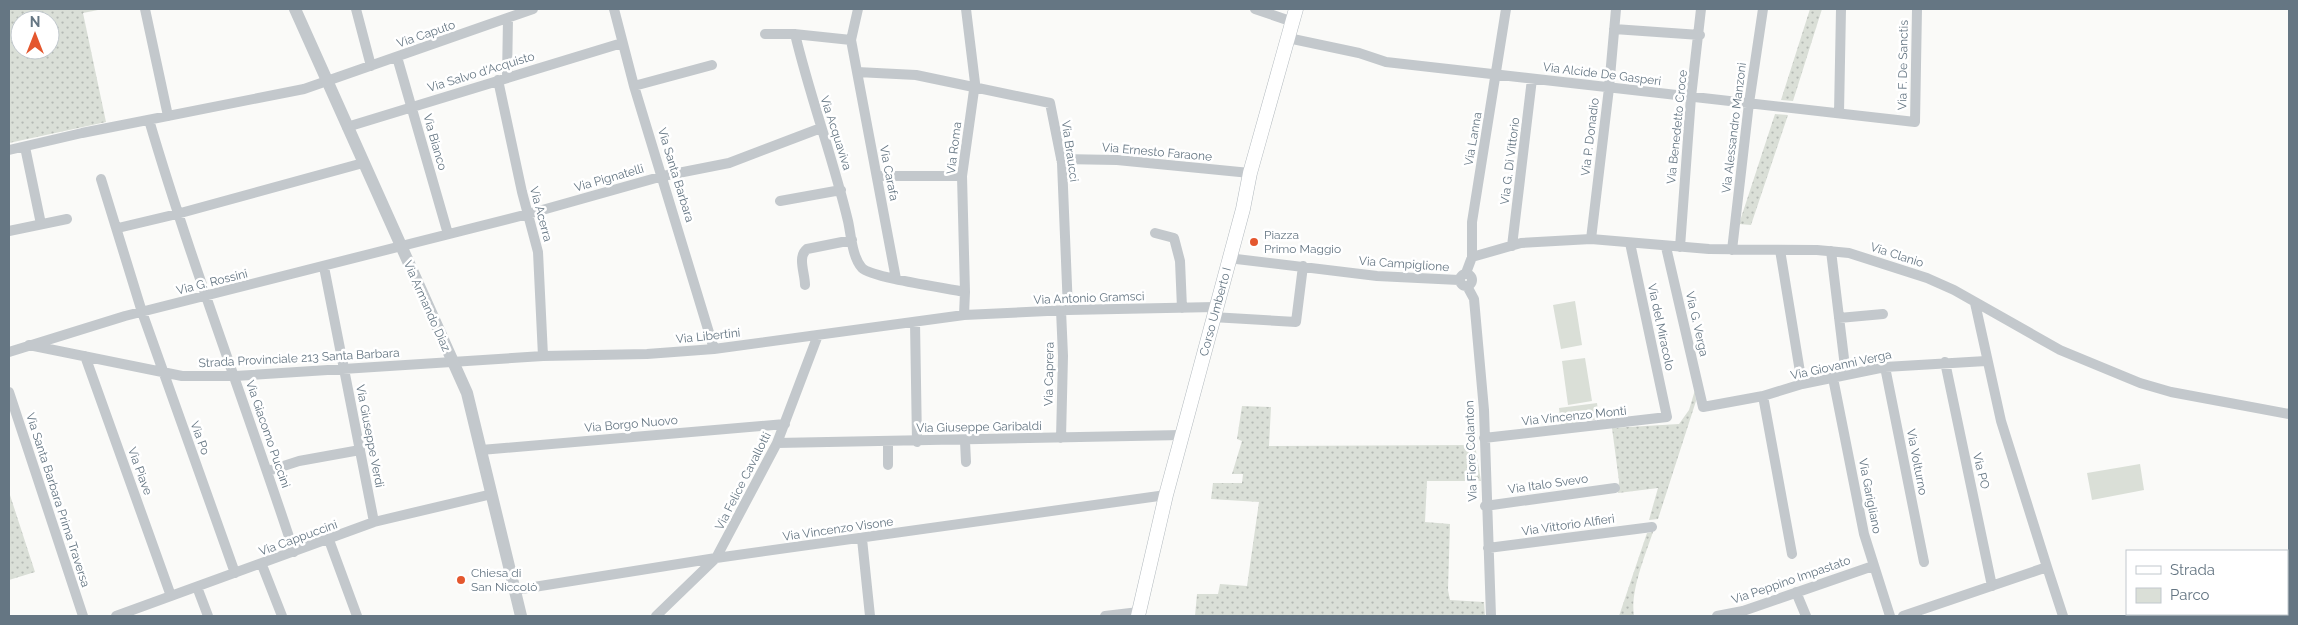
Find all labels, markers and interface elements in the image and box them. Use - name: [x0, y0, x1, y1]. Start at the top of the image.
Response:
- north arrow: [10, 10, 60, 60]
- text: N: [30, 14, 40, 30]
- street label: Via Caputo: [395, 17, 457, 51]
- street label: Via F. De Sanctis: [1895, 20, 1911, 110]
- street label: Via Salvo d'Acquisto: [426, 49, 536, 95]
- street label: Via Alcide De Gasperi: [1542, 60, 1662, 88]
- street label: Via Alessandro Manzoni: [1719, 62, 1749, 194]
- street label: Via Benedetto Croce: [1664, 69, 1690, 185]
- street label: Via Acquaviva: [817, 94, 855, 172]
- street label: Via P. Donadio: [1578, 97, 1602, 177]
- street label: Via Lanna: [1461, 111, 1485, 167]
- street label: Via Bianco: [420, 112, 450, 172]
- street label: Via G. Di Vittorio: [1498, 116, 1522, 206]
- street label: Via Braucci: [1059, 119, 1081, 183]
- street label: Via Roma: [944, 121, 964, 175]
- street label: Via Santa Barbara: [655, 126, 697, 224]
- street label: Via Ernesto Faraone: [1101, 140, 1213, 164]
- street label: Via Carafa: [877, 144, 901, 202]
- street label: Via Pignatelli: [573, 161, 645, 195]
- street label: Via Acerra: [527, 185, 555, 243]
- place label: Piazza Primo Maggio: [1264, 228, 1341, 256]
- marker: Piazza Primo Maggio: [1248, 236, 1260, 248]
- street label: Via Clanio: [1869, 240, 1925, 270]
- street label: Via Campiglione: [1358, 254, 1450, 274]
- street label: Via Armando Diaz: [401, 258, 453, 354]
- street label: Via G. Rossini: [175, 266, 249, 298]
- street label: Corso Umberto I: [1197, 266, 1234, 358]
- street label: Via del Miracolo: [1645, 282, 1677, 372]
- street label: Via Antonio Gramsci: [1033, 289, 1145, 307]
- street label: Via G. Verga: [1683, 290, 1711, 358]
- street label: Via Libertini: [675, 326, 741, 346]
- street label: Via Caprera: [1041, 342, 1057, 406]
- street label: Strada Provinciale 213 Santa Barbara: [198, 346, 400, 370]
- street label: Via Giovanni Verga: [1789, 347, 1893, 383]
- street label: Via Giacomo Puccini: [243, 378, 293, 490]
- street label: Via Giuseppe Verdi: [353, 383, 387, 489]
- street label: Via Fiore Colanton: [1462, 400, 1480, 502]
- street label: Via Vincenzo Monti: [1521, 404, 1627, 428]
- street label: Via Santa Barbara Prima Traversa: [23, 411, 93, 589]
- street label: Via Borgo Nuovo: [584, 413, 678, 435]
- street label: Via Po: [187, 419, 213, 457]
- street label: Via Giuseppe Garibaldi: [916, 419, 1042, 435]
- street label: Via Volturno: [1904, 428, 1930, 496]
- street label: Via Felice Cavallotti: [712, 430, 774, 532]
- street label: Via Piave: [125, 445, 155, 497]
- street label: Via PO: [1970, 451, 1992, 491]
- street label: Via Garigliano: [1856, 457, 1884, 535]
- street label: Via Italo Svevo: [1507, 471, 1589, 497]
- street label: Via Vittorio Alfieri: [1521, 512, 1615, 538]
- street label: Via Vincenzo Visone: [782, 514, 894, 544]
- street label: Via Cappuccini: [257, 517, 339, 559]
- legend: [2126, 550, 2288, 615]
- street label: Via Peppino Impastato: [1730, 553, 1852, 607]
- text: Strada: [2170, 561, 2215, 579]
- place label: Chiesa di San Niccolò: [471, 566, 537, 594]
- marker: Chiesa di San Niccolò: [455, 574, 467, 586]
- text: Parco: [2170, 586, 2210, 604]

